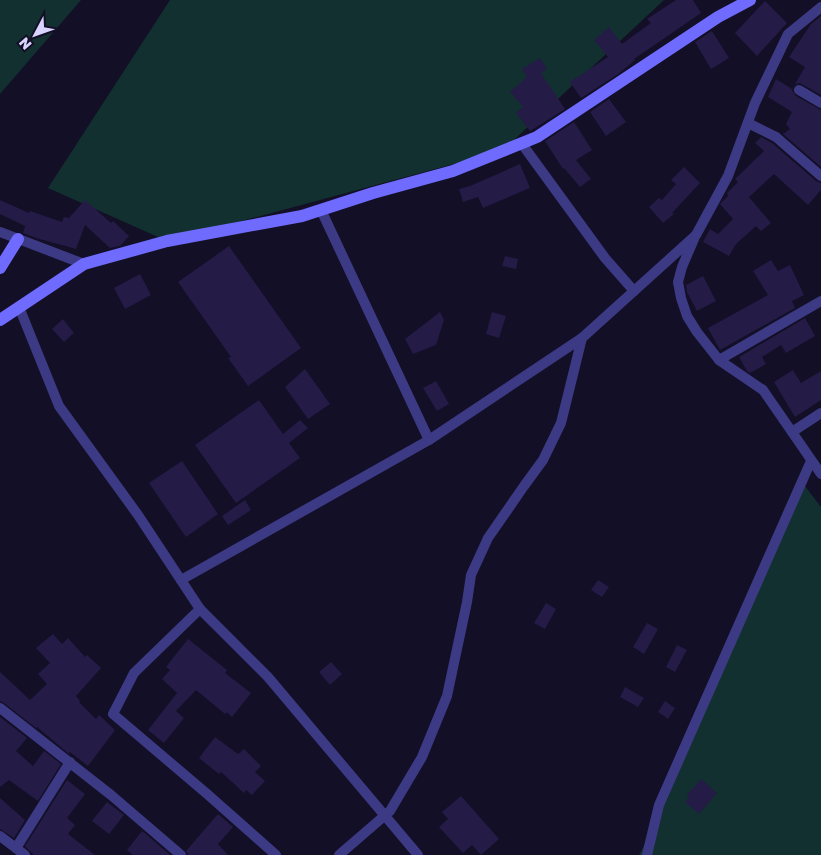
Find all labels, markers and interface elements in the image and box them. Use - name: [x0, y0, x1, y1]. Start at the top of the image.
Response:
- north arrow: [10, 10, 60, 60]
- text: N: [15, 34, 35, 53]

